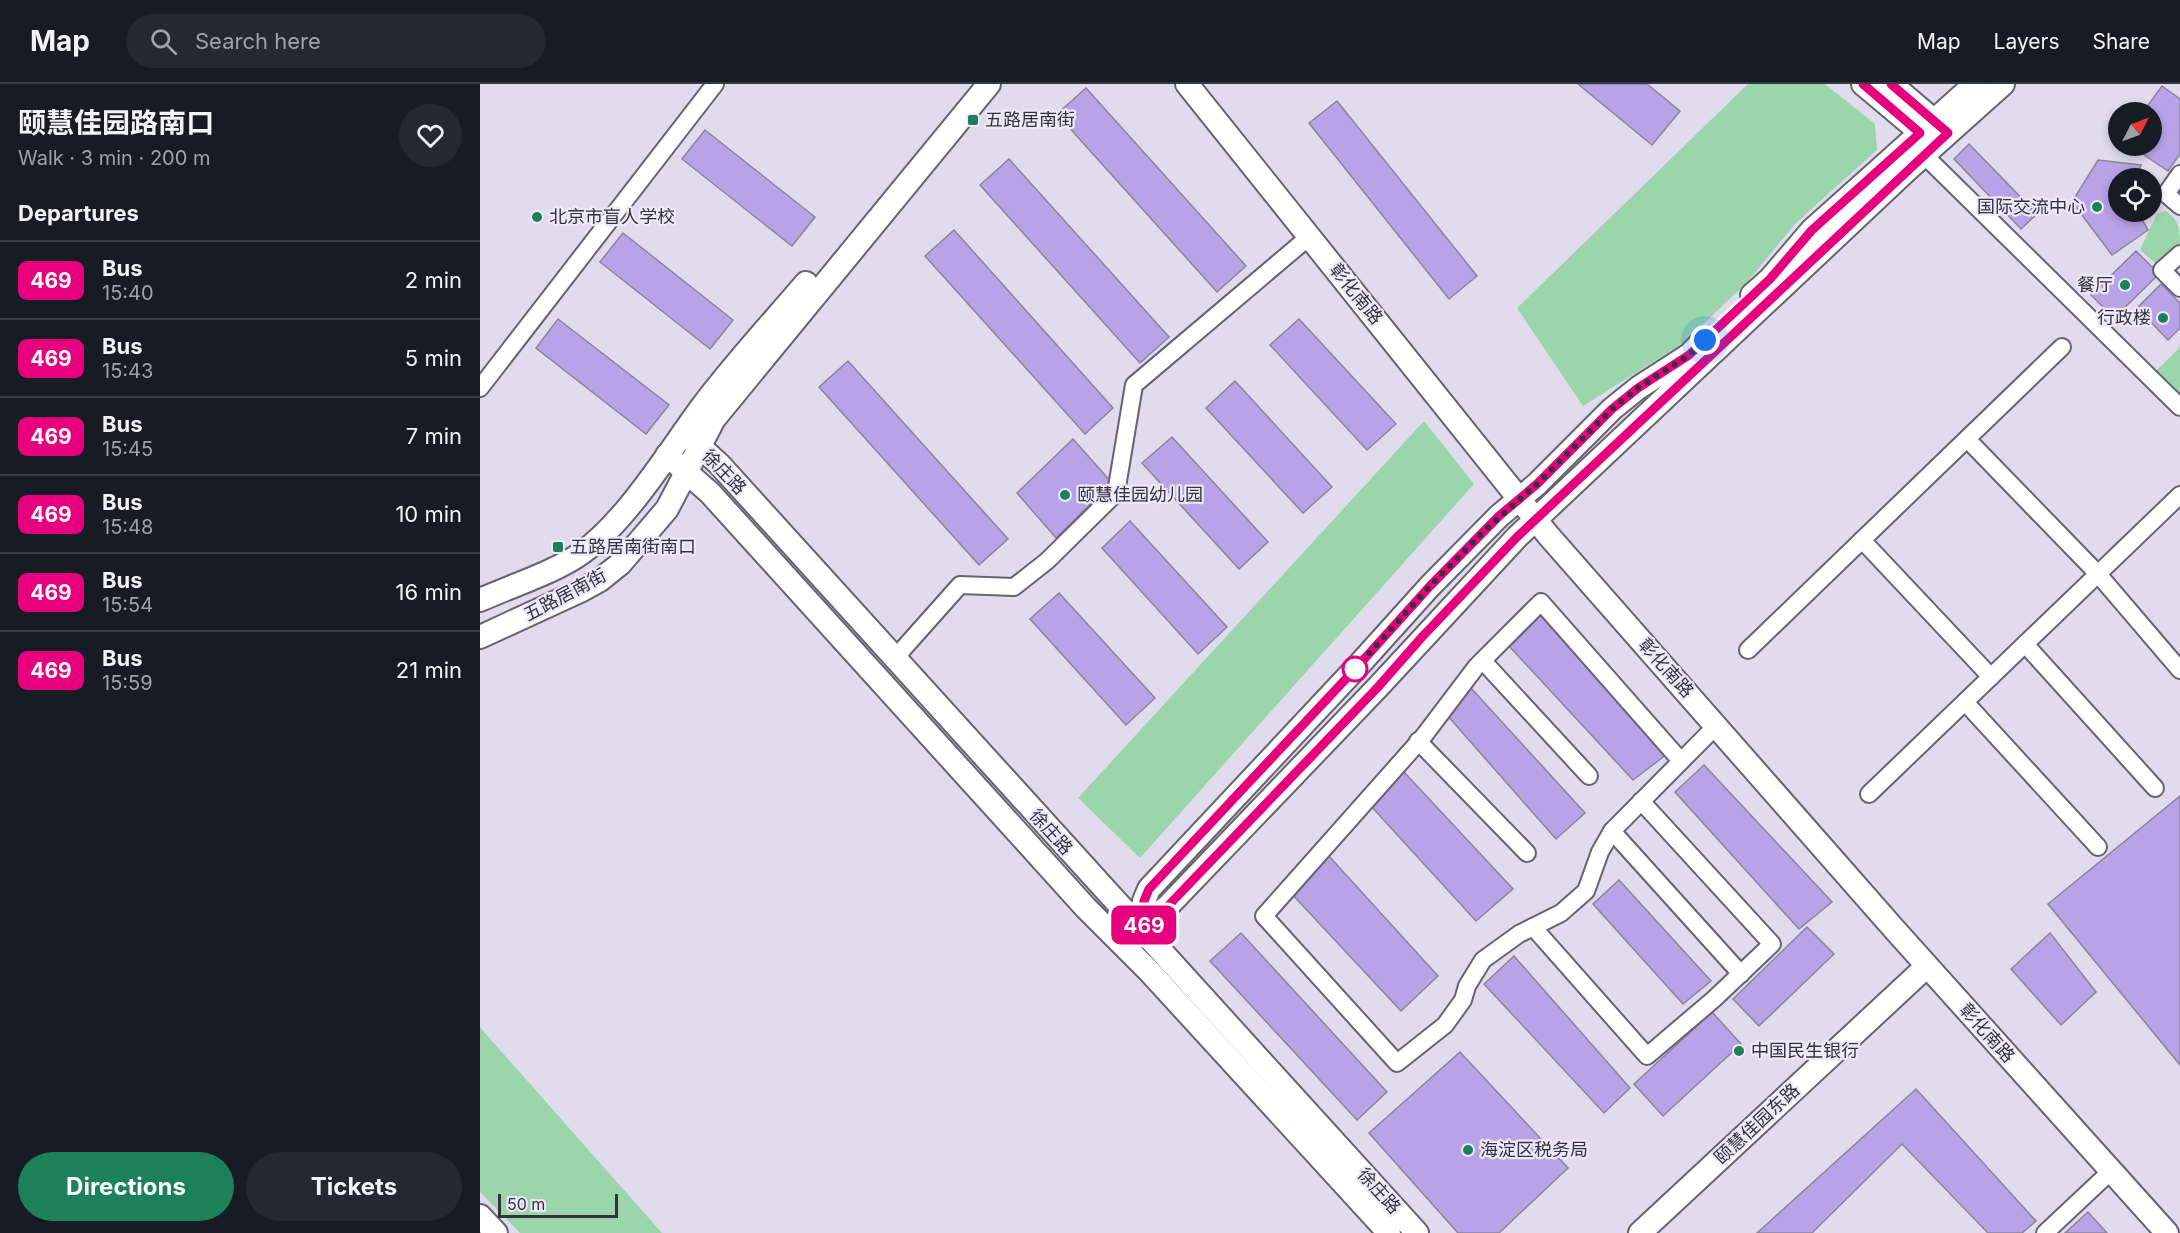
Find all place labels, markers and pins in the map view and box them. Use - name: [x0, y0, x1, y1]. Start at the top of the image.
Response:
- place label: 五路居南街: [985, 109, 1075, 130]
- marker: 五路居南街: [966, 113, 980, 127]
- place label: 国际交流中心: [1977, 196, 2085, 217]
- marker: 国际交流中心: [2090, 200, 2104, 214]
- place label: 北京市盲人学校: [549, 206, 675, 227]
- marker: 北京市盲人学校: [530, 210, 544, 224]
- place label: 餐厅: [2077, 274, 2113, 295]
- marker: 餐厅: [2118, 278, 2132, 292]
- place label: 行政楼: [2097, 307, 2151, 328]
- marker: 行政楼: [2156, 311, 2170, 325]
- place label: 颐慧佳园幼儿园: [1077, 484, 1203, 505]
- marker: 颐慧佳园幼儿园: [1058, 488, 1072, 502]
- place label: 五路居南街南口: [570, 536, 696, 557]
- marker: 五路居南街南口: [551, 540, 565, 554]
- unlabelled marker: [1342, 656, 1368, 682]
- place label: 中国民生银行: [1751, 1040, 1859, 1061]
- marker: 中国民生银行: [1732, 1044, 1746, 1058]
- place label: 海淀区税务局: [1480, 1139, 1588, 1160]
- marker: 海淀区税务局: [1461, 1143, 1475, 1157]

